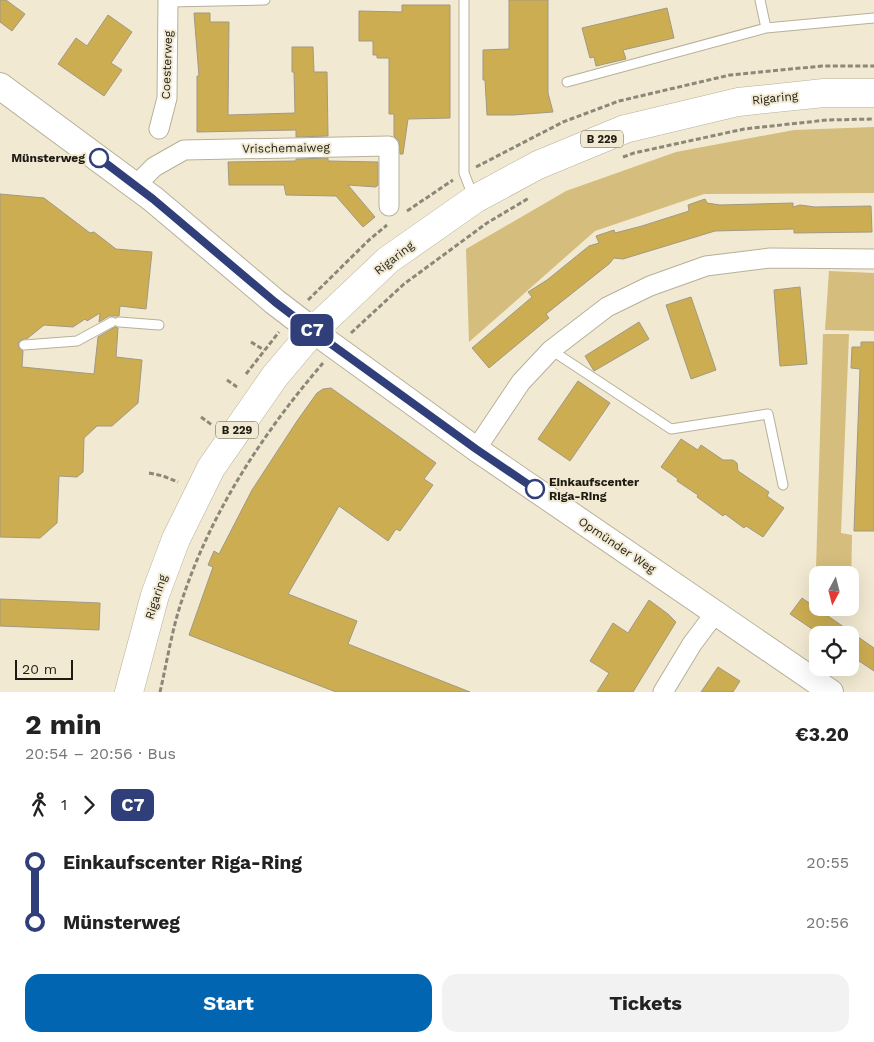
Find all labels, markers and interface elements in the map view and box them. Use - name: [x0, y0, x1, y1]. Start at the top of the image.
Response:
- street label: Coesterweg: [159, 30, 175, 100]
- street label: Rigaring: [751, 89, 799, 107]
- road number: B 229: [581, 130, 623, 148]
- street label: Vrischemaiweg: [242, 140, 330, 156]
- marker: Münsterweg: [89, 148, 109, 168]
- place label: Münsterweg: [11, 151, 85, 165]
- street label: Rigaring: [371, 238, 417, 278]
- line badge: C7: [290, 314, 334, 346]
- text: C7: [300, 319, 324, 340]
- road number: B 229: [216, 422, 258, 438]
- place label: Einkaufscenter Riga-Ring: [549, 475, 640, 503]
- marker: Einkaufscenter Riga-Ring: [525, 479, 545, 499]
- street label: Opmünder Weg: [576, 514, 659, 576]
- north arrow: [809, 566, 859, 616]
- map controls: [809, 566, 859, 676]
- street label: Rigaring: [142, 572, 170, 621]
- button: locate: [809, 626, 859, 676]
- scale bar: [15, 657, 72, 680]
- text: 20 m: [22, 661, 57, 677]
- text: 2 min: [25, 708, 102, 741]
- text: €3.20: [795, 723, 849, 746]
- text: 20:54 – 20:56 · Bus: [25, 744, 176, 763]
- icon: walk: [25, 791, 53, 819]
- icon: forward: [75, 791, 103, 819]
- text: C7: [121, 794, 144, 815]
- text: 1: [61, 795, 67, 814]
- text: Einkaufscenter Riga-Ring: [63, 851, 302, 874]
- text: 20:55: [806, 853, 849, 872]
- text: Münsterweg: [63, 911, 180, 934]
- text: 20:56: [806, 913, 849, 932]
- button: Start: [25, 974, 432, 1032]
- button: Tickets: [442, 974, 849, 1032]

